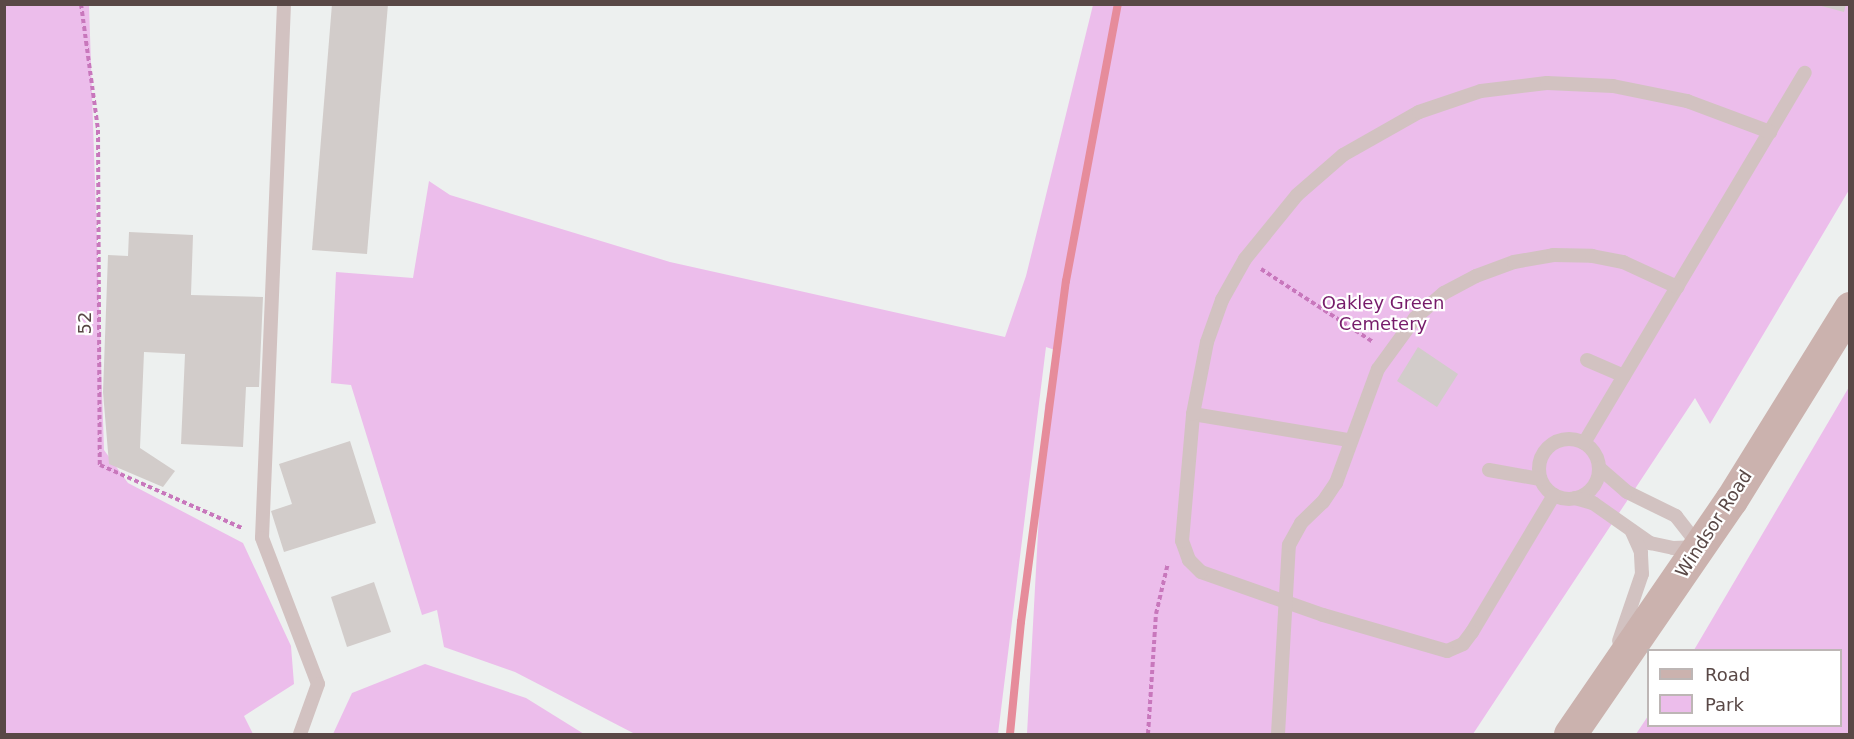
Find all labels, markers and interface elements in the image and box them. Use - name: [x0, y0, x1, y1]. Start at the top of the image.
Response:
- park label: Oakley Green Cemetery: [1322, 293, 1444, 336]
- street label: 52: [74, 312, 96, 334]
- street label: Windsor Road: [1671, 466, 1757, 582]
- legend: [1647, 649, 1842, 727]
- text: Road: [1705, 664, 1750, 685]
- text: Park: [1705, 694, 1744, 715]

